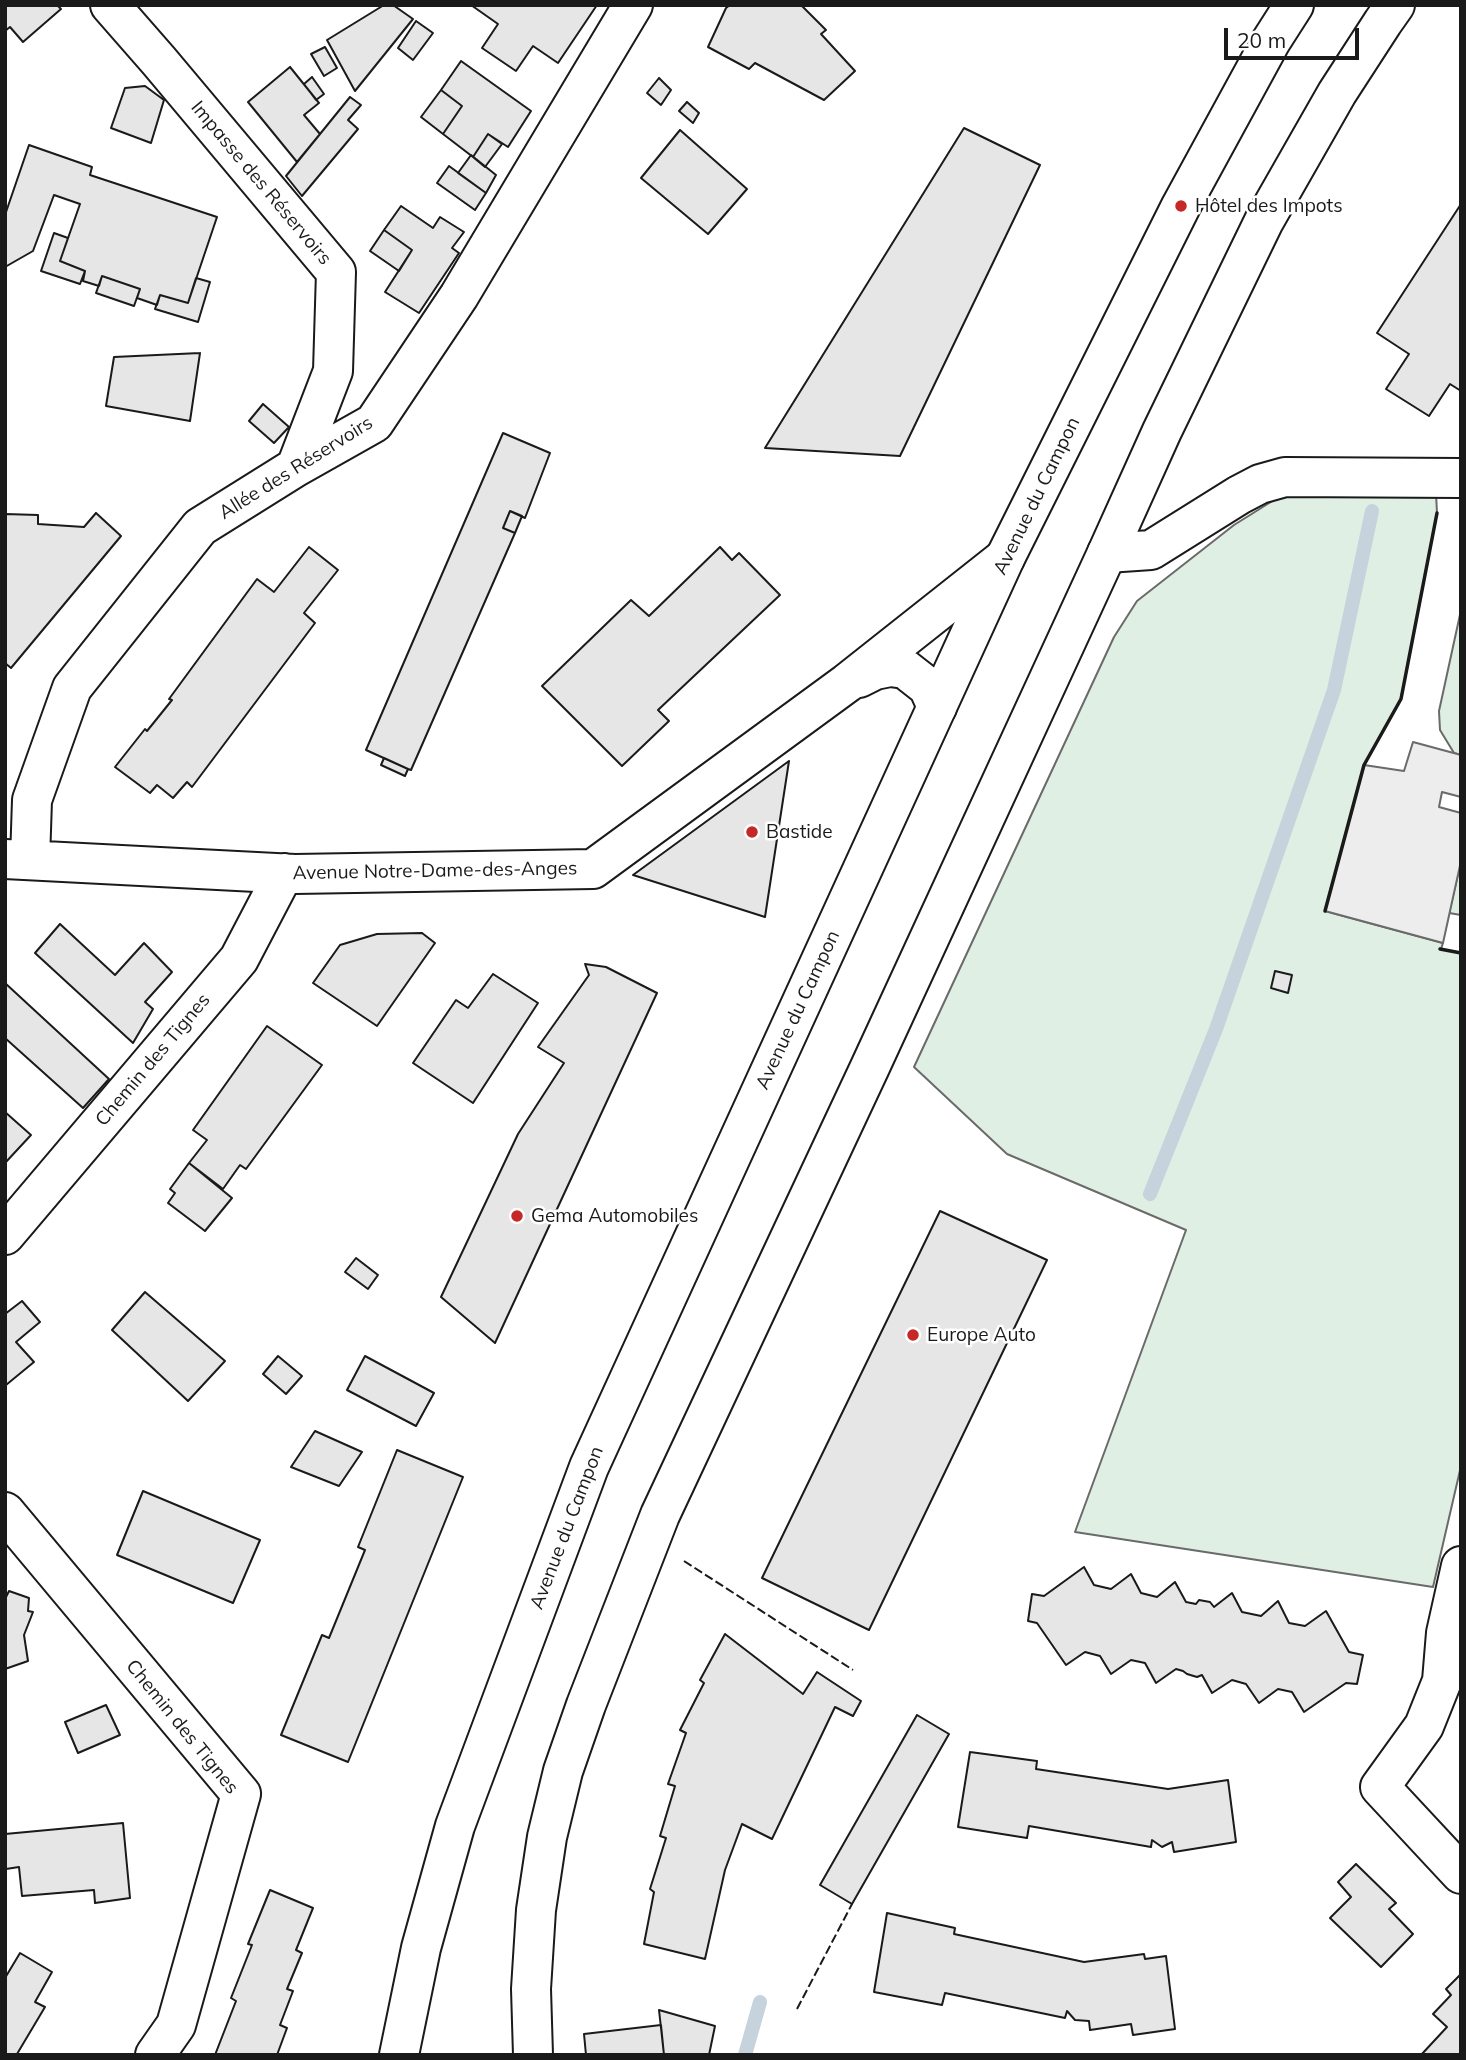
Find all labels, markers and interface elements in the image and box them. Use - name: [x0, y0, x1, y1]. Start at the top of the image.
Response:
- scale bar: [1228, 14, 1363, 58]
- text: 20 m: [1237, 27, 1286, 53]
- street label: Impasse des Réservoirs: [186, 96, 336, 270]
- place label: Hôtel des Impots: [1195, 195, 1343, 217]
- marker: Hôtel des Impots: [1173, 198, 1189, 214]
- street label: Allée des Réservoirs: [215, 411, 377, 525]
- street label: Avenue du Campon: [989, 413, 1085, 579]
- place label: Bastide: [766, 821, 833, 843]
- marker: Bastide: [744, 824, 760, 840]
- street label: Avenue Notre-Dame-des-Anges: [292, 857, 578, 885]
- street label: Avenue du Campon: [751, 927, 845, 1093]
- street label: Chemin des Tignes: [91, 989, 215, 1131]
- place label: Gema Automobiles: [531, 1205, 698, 1227]
- marker: Gema Automobiles: [509, 1208, 525, 1224]
- place label: Europe Auto: [927, 1324, 1036, 1346]
- marker: Europe Auto: [905, 1327, 921, 1343]
- street label: Avenue du Campon: [525, 1443, 609, 1613]
- street label: Chemin des Tignes: [121, 1655, 243, 1799]

